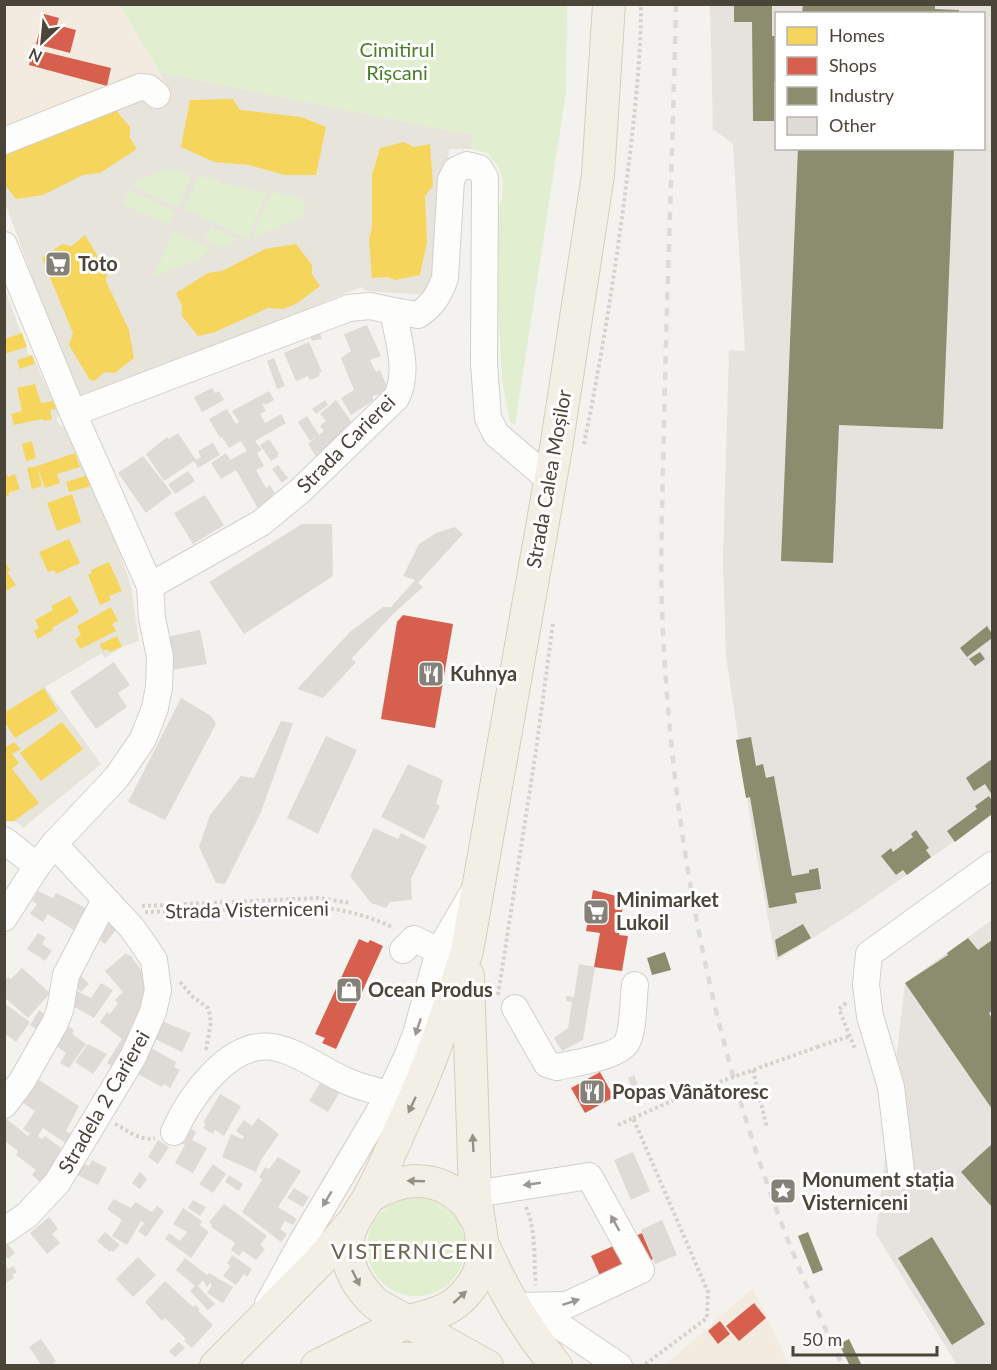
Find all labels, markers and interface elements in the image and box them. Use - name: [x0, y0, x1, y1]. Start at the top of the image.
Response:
- north arrow: [12, 12, 72, 72]
- legend: [775, 12, 985, 150]
- text: Homes: [829, 24, 885, 46]
- park label: Cimitirul Rîșcani: [360, 37, 434, 84]
- text: N: [26, 45, 45, 67]
- text: Shops: [829, 54, 877, 76]
- text: Industry: [829, 84, 895, 106]
- text: Other: [829, 114, 876, 136]
- supermarket icon: Toto: [43, 249, 73, 279]
- place label: Toto: [78, 251, 118, 275]
- street label: Strada Calea Moșilor: [520, 387, 576, 570]
- street label: Strada Carierei: [291, 389, 399, 497]
- restaurant icon: Kuhnya: [416, 659, 446, 689]
- place label: Kuhnya: [450, 661, 517, 685]
- place label: Minimarket Lukoil: [616, 887, 719, 934]
- street label: Strada Visterniceni: [165, 896, 329, 922]
- supermarket icon: Minimarket Lukoil: [581, 897, 611, 927]
- shop icon: Ocean Produs: [334, 975, 364, 1005]
- place label: Ocean Produs: [368, 977, 493, 1001]
- one-way arrow: [412, 1018, 422, 1036]
- street label: Stradela 2 Carierei: [52, 1026, 154, 1177]
- restaurant icon: Popas Vânătoresc: [577, 1077, 607, 1107]
- place label: Popas Vânătoresc: [612, 1079, 769, 1103]
- one-way arrow: [408, 1096, 417, 1113]
- one-way arrow: [469, 1134, 478, 1153]
- place label: Monument stația Visterniceni: [801, 1167, 954, 1214]
- one-way arrow: [406, 1176, 425, 1186]
- place icon: Monument stația Visterniceni: [768, 1176, 798, 1206]
- one-way arrow: [523, 1180, 542, 1189]
- one-way arrow: [322, 1191, 332, 1208]
- one-way arrow: [610, 1214, 620, 1231]
- district label: VISTERNICENI: [331, 1237, 495, 1264]
- one-way arrow: [351, 1270, 361, 1287]
- one-way arrow: [453, 1290, 468, 1304]
- one-way arrow: [562, 1297, 580, 1306]
- scale bar: [793, 1319, 937, 1357]
- text: 50 m: [802, 1328, 842, 1350]

